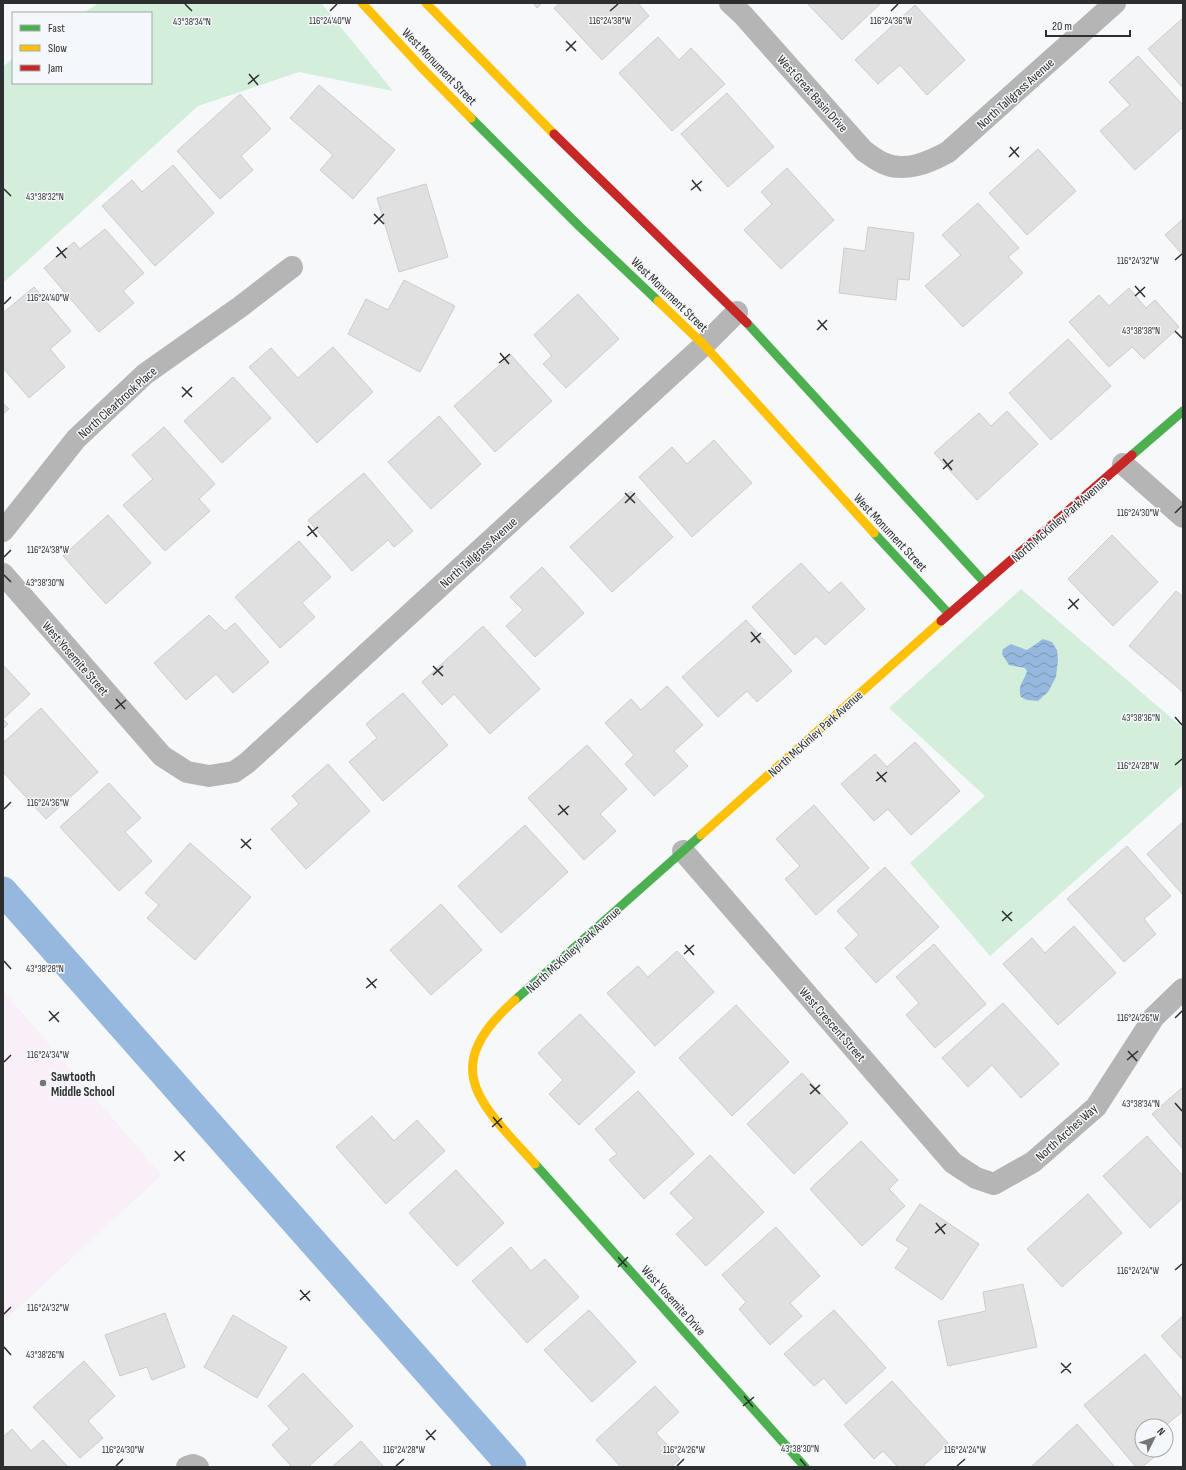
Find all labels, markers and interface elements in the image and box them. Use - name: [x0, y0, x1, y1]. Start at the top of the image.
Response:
- legend: [12, 12, 152, 84]
- scale bar: [1046, 12, 1130, 38]
- text: 116°24'40"W: [309, 15, 352, 27]
- text: 116°24'38"W: [589, 15, 632, 27]
- text: 116°24'36"W: [870, 15, 913, 27]
- text: 43°38'34"N: [173, 16, 211, 28]
- text: 20 m: [1052, 19, 1072, 34]
- text: Fast: [48, 21, 65, 36]
- street label: West Monument Street: [398, 25, 480, 109]
- text: Slow: [48, 41, 67, 56]
- street label: West Great Basin Drive: [773, 52, 851, 136]
- street label: North Tallgrass Avenue: [974, 55, 1058, 133]
- text: Jam: [47, 61, 63, 76]
- text: 43°38'32"N: [26, 191, 64, 203]
- street label: West Monument Street: [627, 254, 711, 336]
- text: 116°24'32"W: [1117, 255, 1159, 267]
- text: 116°24'40"W: [27, 292, 70, 304]
- text: 43°38'38"N: [1122, 325, 1160, 337]
- street label: North Clearbrook Place: [75, 363, 160, 442]
- street label: North McKinley Park Avenue: [1008, 474, 1111, 566]
- street label: West Monument Street: [850, 490, 931, 575]
- text: 116°24'30"W: [1117, 507, 1160, 519]
- street label: North Tallgrass Avenue: [437, 514, 521, 592]
- text: 116°24'38"W: [27, 544, 70, 556]
- text: 43°38'30"N: [26, 577, 64, 589]
- street label: West Yosemite Street: [39, 618, 112, 699]
- street label: North McKinley Park Avenue: [765, 687, 866, 780]
- text: 43°38'36"N: [1122, 712, 1160, 724]
- text: 116°24'28"W: [1117, 760, 1160, 772]
- text: 116°24'36"W: [27, 797, 70, 809]
- street label: North McKinley Park Avenue: [523, 903, 624, 996]
- text: 43°38'28"N: [26, 963, 64, 975]
- street label: West Crescent Street: [796, 984, 869, 1065]
- text: 116°24'26"W: [1117, 1012, 1160, 1024]
- text: 116°24'34"W: [27, 1049, 69, 1061]
- place label: Sawtooth Middle School: [51, 1069, 115, 1100]
- marker: Sawtooth Middle School: [38, 1078, 48, 1088]
- text: 43°38'34"N: [1122, 1098, 1160, 1110]
- street label: North Arches Way: [1032, 1101, 1101, 1165]
- street label: West Yosemite Drive: [638, 1262, 709, 1339]
- text: 116°24'24"W: [1117, 1265, 1159, 1277]
- text: 116°24'32"W: [27, 1302, 69, 1314]
- text: 43°38'26"N: [26, 1349, 64, 1361]
- north arrow: [1134, 1418, 1174, 1458]
- text: N: [1154, 1425, 1168, 1438]
- text: 43°38'30"N: [781, 1443, 819, 1455]
- text: 116°24'30"W: [102, 1444, 145, 1456]
- text: 116°24'28"W: [383, 1444, 426, 1456]
- text: 116°24'26"W: [663, 1444, 706, 1456]
- text: 116°24'24"W: [944, 1444, 986, 1456]

